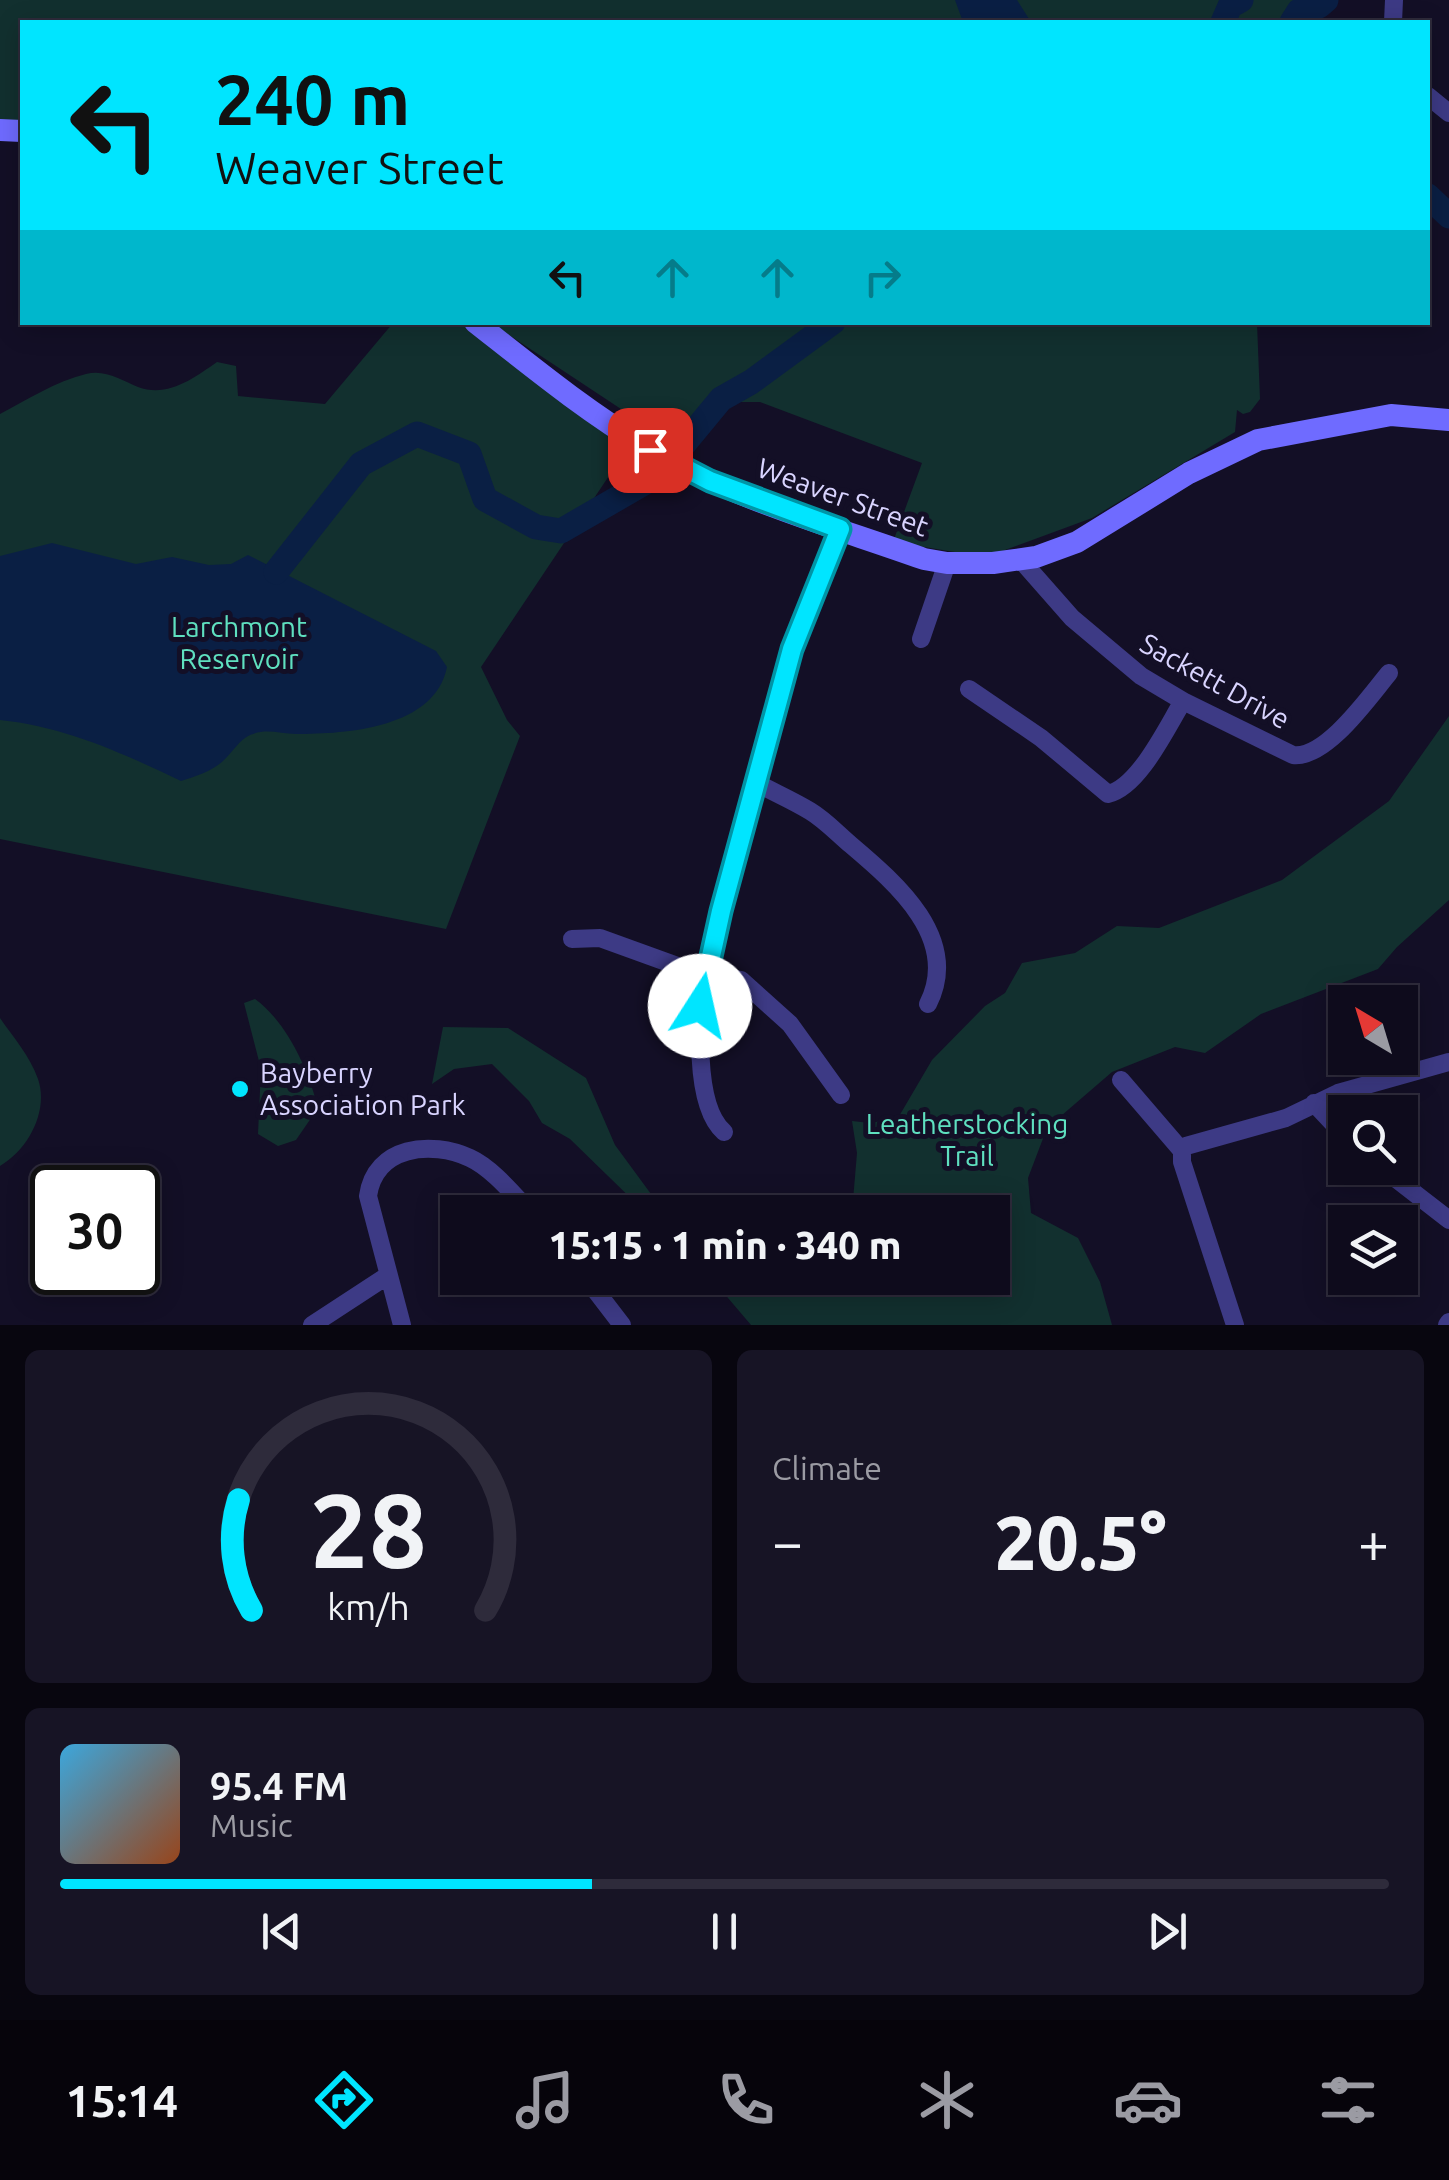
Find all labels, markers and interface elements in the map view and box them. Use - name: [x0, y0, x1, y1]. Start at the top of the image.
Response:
- icon: left: [50, 60, 180, 190]
- text: 240 m: [215, 60, 410, 138]
- text: Weaver Street: [215, 142, 504, 193]
- icon: left: [540, 250, 595, 305]
- icon: ahead: [645, 250, 700, 305]
- icon: ahead: [750, 250, 805, 305]
- icon: right: [855, 250, 910, 305]
- pin: [608, 408, 693, 493]
- icon: arrive: [623, 423, 678, 478]
- street label: Weaver Street: [753, 451, 933, 542]
- park label: Larchmont Reservoir: [171, 611, 307, 674]
- street label: Sackett Drive: [1135, 627, 1295, 734]
- position arrow: [648, 954, 752, 1058]
- north arrow: [1328, 985, 1418, 1075]
- map controls: [1328, 985, 1418, 1295]
- place label: Bayberry Association Park: [260, 1057, 466, 1120]
- marker: Bayberry Association Park: [229, 1078, 251, 1100]
- button: search: [1328, 1095, 1418, 1185]
- park label: Leatherstocking Trail: [866, 1108, 1068, 1171]
- speed limit sign: 30: [30, 1165, 160, 1295]
- button: layers: [1328, 1205, 1418, 1295]
- text: 15:15 · 1 min · 340 m: [548, 1224, 902, 1266]
- text: Climate: [772, 1450, 882, 1486]
- text: 28: [310, 1471, 427, 1588]
- text: 20.5°: [994, 1500, 1167, 1584]
- text: −: [772, 1511, 803, 1572]
- text: +: [1358, 1511, 1389, 1572]
- text: km/h: [327, 1587, 410, 1627]
- text: 95.4 FM: [210, 1765, 348, 1807]
- text: Music: [210, 1807, 293, 1843]
- icon: previous: [254, 1904, 309, 1959]
- icon: pause: [697, 1904, 752, 1959]
- icon: next: [1140, 1904, 1195, 1959]
- icon: directions: [309, 2065, 379, 2135]
- icon: music: [510, 2065, 580, 2135]
- icon: phone: [711, 2065, 781, 2135]
- icon: climate: [912, 2065, 982, 2135]
- icon: car: [1113, 2065, 1183, 2135]
- icon: filters: [1313, 2065, 1383, 2135]
- text: 15:14: [65, 2075, 178, 2126]

